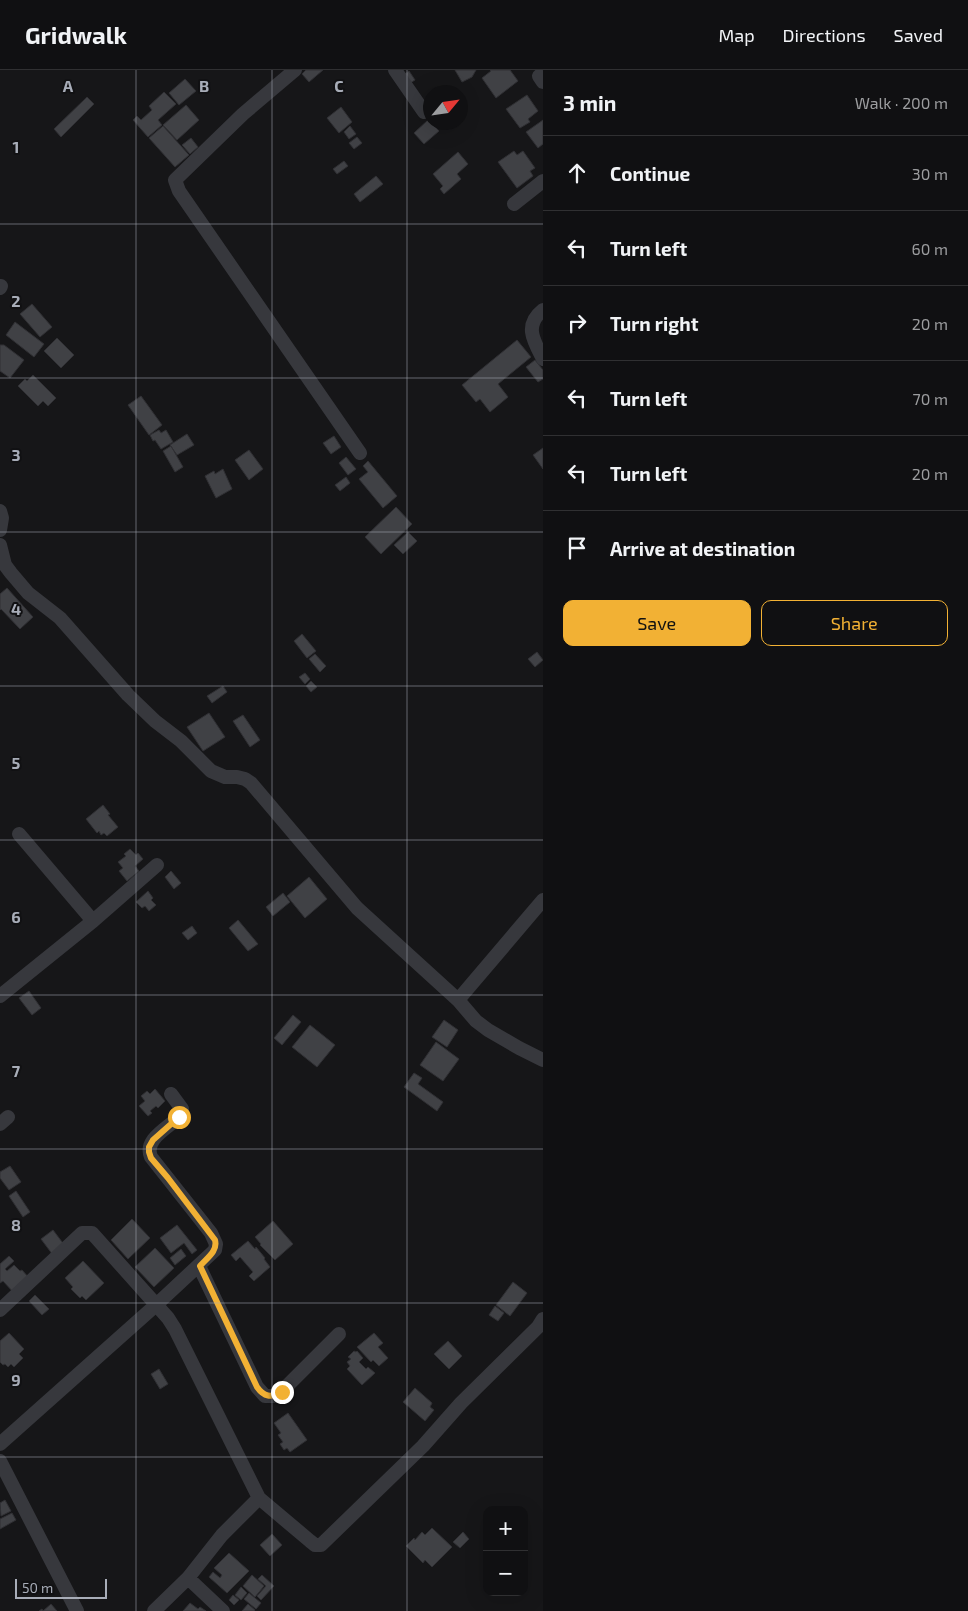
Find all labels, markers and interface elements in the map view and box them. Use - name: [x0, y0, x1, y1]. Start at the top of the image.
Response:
- text: Gridwalk: [25, 20, 127, 49]
- text: Map: [718, 24, 755, 46]
- text: Directions: [783, 24, 866, 46]
- text: Saved: [894, 24, 943, 46]
- text: A: [63, 76, 74, 95]
- text: B: [199, 76, 209, 95]
- text: C: [334, 76, 344, 95]
- north arrow: [423, 85, 468, 130]
- text: 3 min: [563, 90, 616, 115]
- text: Walk · 200 m: [855, 93, 948, 112]
- text: 1: [13, 137, 19, 156]
- icon: ahead: [563, 159, 591, 187]
- text: Continue: [610, 162, 690, 185]
- text: 30 m: [912, 164, 948, 183]
- icon: left: [563, 234, 591, 262]
- text: Turn left: [610, 237, 687, 260]
- text: 60 m: [912, 239, 948, 258]
- text: 2: [11, 291, 21, 310]
- icon: right: [563, 309, 591, 337]
- text: Turn right: [610, 312, 698, 335]
- text: 20 m: [912, 314, 948, 333]
- icon: left: [563, 384, 591, 412]
- text: Turn left: [610, 387, 687, 410]
- text: 70 m: [913, 389, 948, 408]
- text: 3: [11, 445, 21, 464]
- icon: left: [563, 459, 591, 487]
- text: Turn left: [610, 462, 687, 485]
- text: 20 m: [912, 464, 948, 483]
- icon: arrive: [563, 534, 591, 562]
- text: Arrive at destination: [610, 537, 795, 560]
- text: 4: [11, 599, 21, 618]
- button: Save: [563, 600, 751, 646]
- button: Share: [761, 600, 948, 646]
- text: 5: [12, 753, 21, 772]
- text: 6: [11, 907, 21, 926]
- text: 7: [12, 1061, 21, 1080]
- route start: [168, 1106, 191, 1129]
- text: 8: [11, 1215, 21, 1234]
- text: 9: [11, 1370, 21, 1389]
- route end: [271, 1381, 294, 1404]
- map controls: [483, 1506, 528, 1596]
- button: +: [483, 1506, 528, 1551]
- button: −: [483, 1551, 528, 1596]
- scale bar: [15, 1576, 108, 1599]
- text: 50 m: [22, 1579, 53, 1596]

